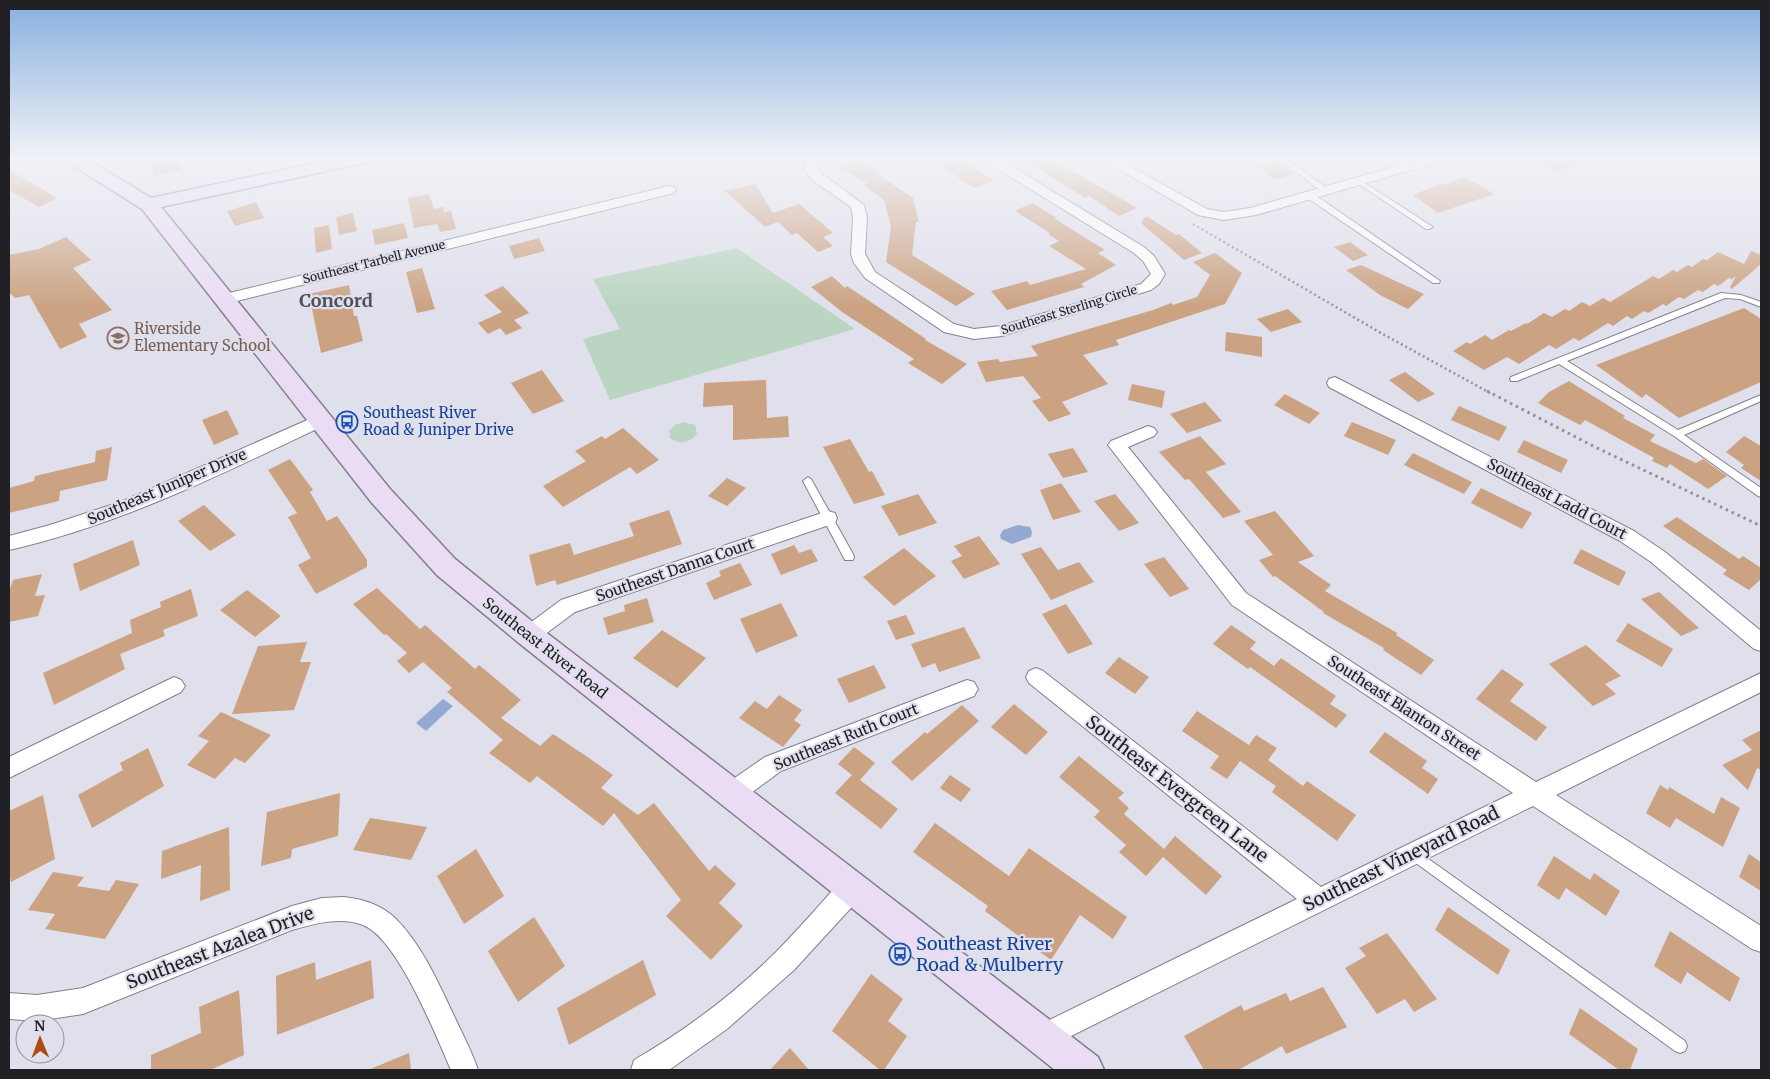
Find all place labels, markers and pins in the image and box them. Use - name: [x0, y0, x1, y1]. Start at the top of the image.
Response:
- place label: Riverside Elementary School: [134, 319, 271, 355]
- school or university icon: Riverside Elementary School: [106, 326, 130, 350]
- place label: Southeast River Road & Juniper Drive: [363, 403, 514, 439]
- bus stop icon: Southeast River Road & Juniper Drive: [335, 410, 359, 434]
- place label: Southeast River Road & Mulberry: [916, 932, 1064, 976]
- bus stop icon: Southeast River Road & Mulberry: [888, 942, 912, 966]

